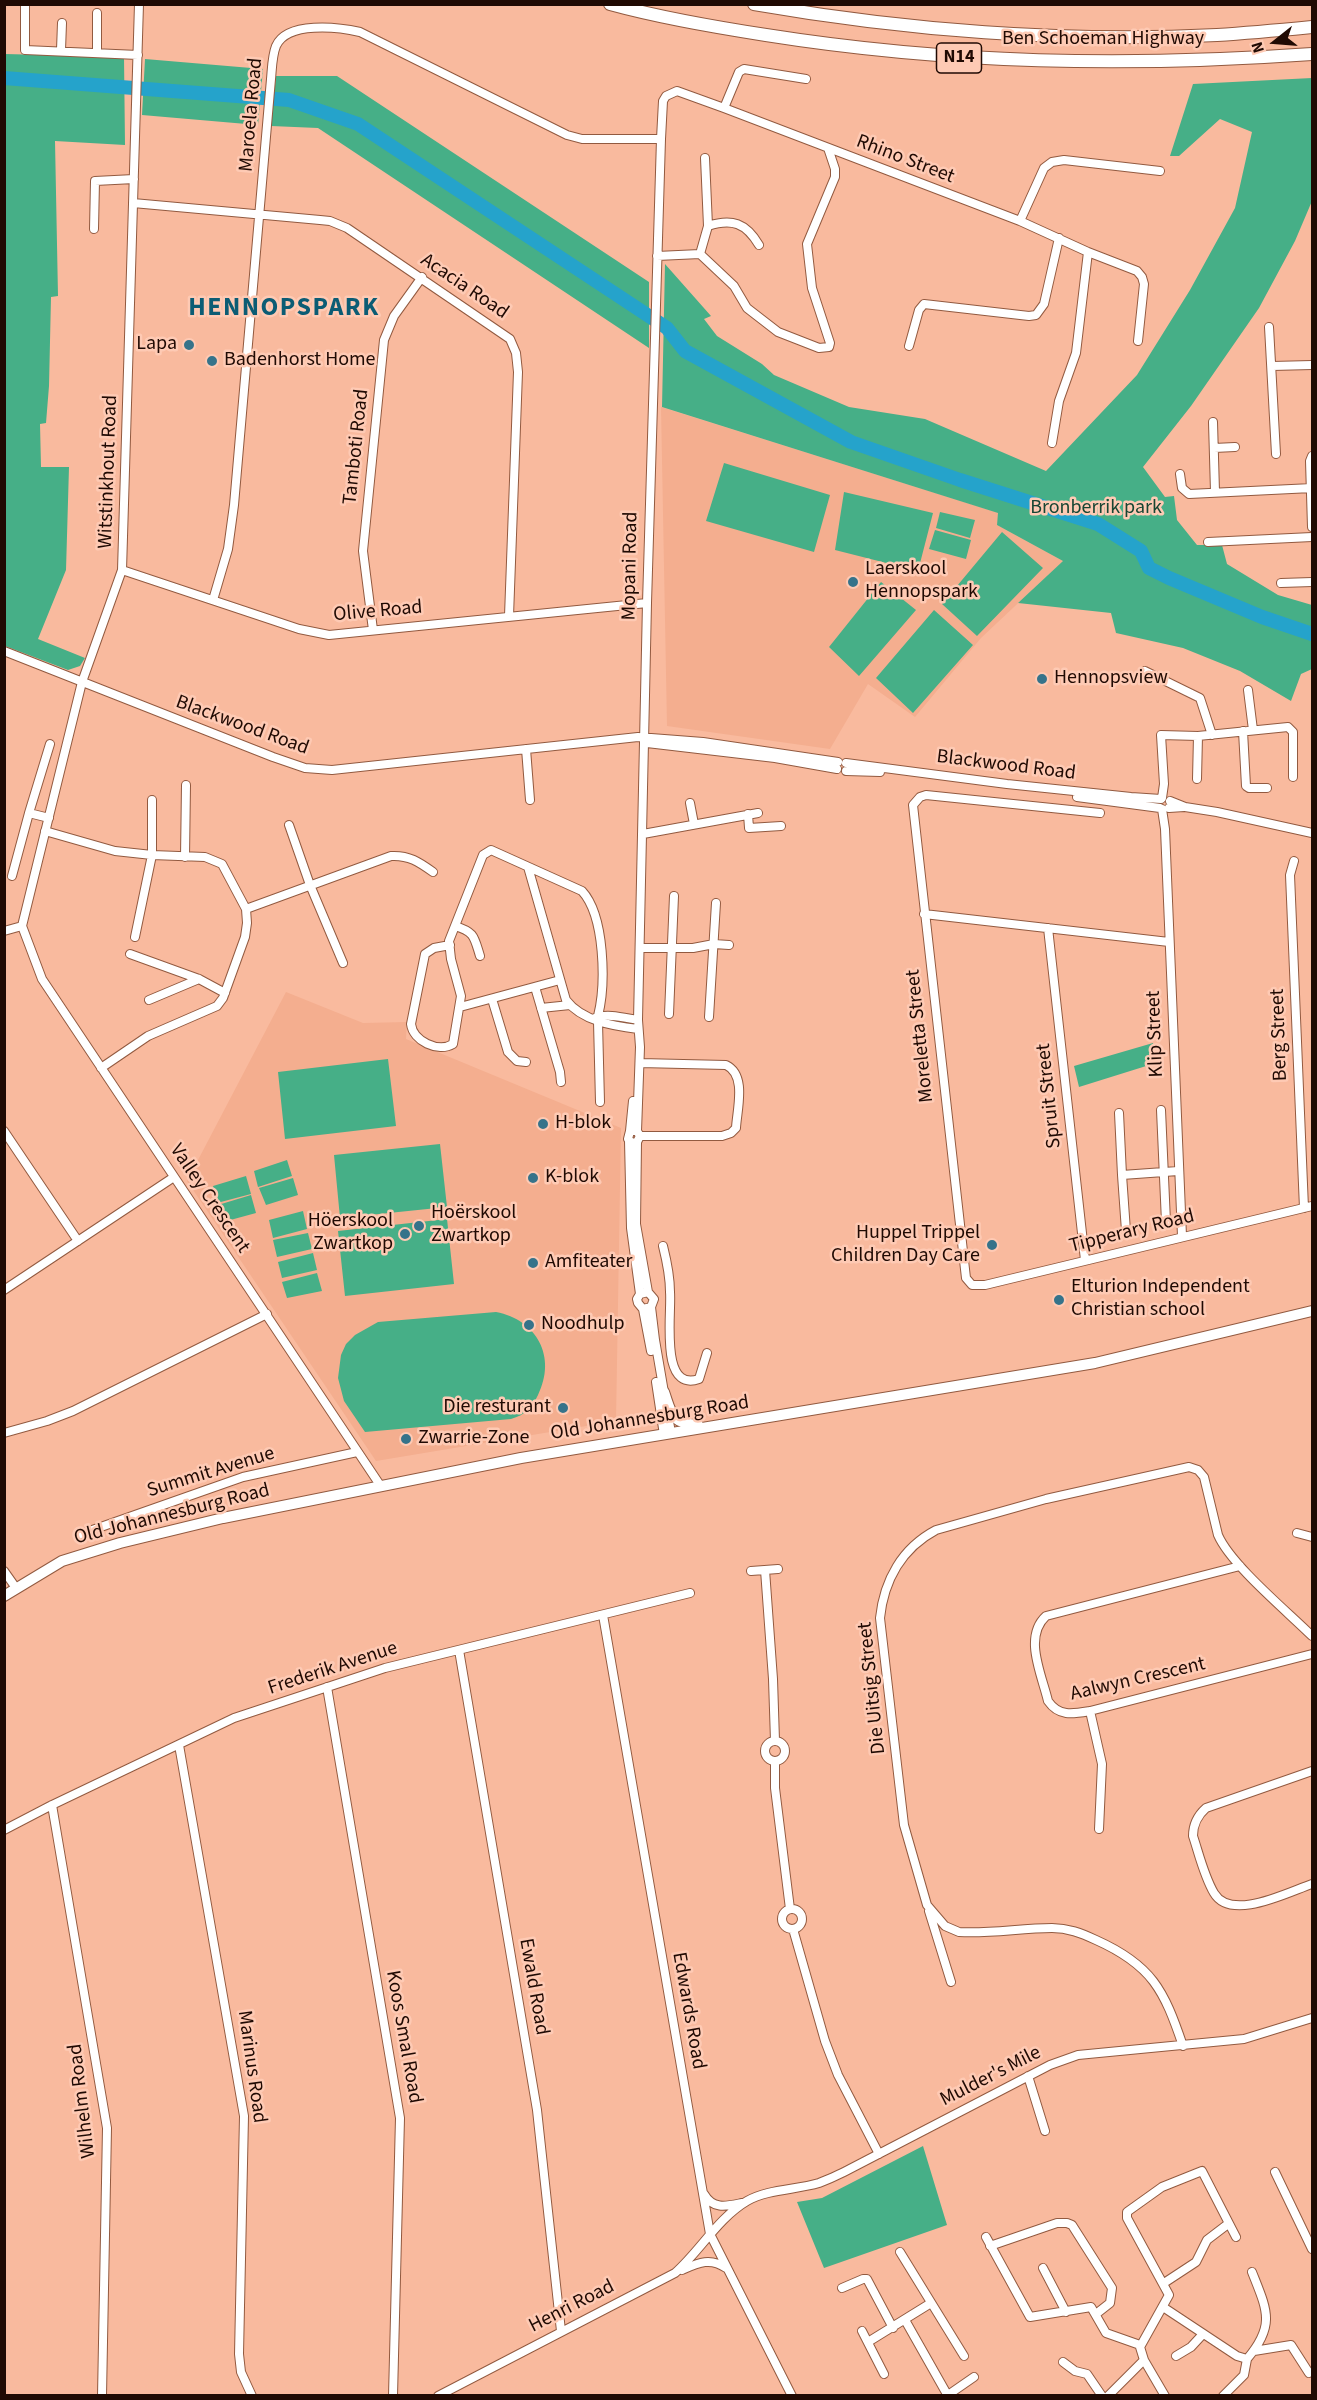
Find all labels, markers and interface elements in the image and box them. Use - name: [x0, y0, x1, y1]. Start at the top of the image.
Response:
- north arrow: [1245, 12, 1305, 72]
- street label: Ben Schoeman Highway: [1002, 28, 1204, 52]
- text: N: [1246, 39, 1270, 56]
- road number: N14: [936, 43, 982, 73]
- street label: Maroela Road: [235, 57, 269, 173]
- street label: Rhino Street: [853, 130, 957, 190]
- street label: Acacia Road: [415, 249, 513, 325]
- district label: HENNOPSPARK: [188, 293, 380, 325]
- place label: Lapa: [136, 333, 177, 357]
- marker: Lapa: [182, 338, 196, 352]
- place label: Badenhorst Home: [224, 349, 376, 373]
- marker: Badenhorst Home: [205, 354, 219, 368]
- street label: Tamboti Road: [339, 388, 375, 506]
- street label: Witstinkhout Road: [94, 395, 124, 549]
- park label: Bronberrik park: [1030, 497, 1162, 521]
- street label: Mopani Road: [618, 511, 644, 621]
- place label: Laerskool Hennopspark: [865, 558, 978, 605]
- marker: Laerskool Hennopspark: [846, 575, 860, 589]
- street label: Olive Road: [332, 596, 424, 628]
- place label: Hennopsview: [1054, 667, 1168, 691]
- marker: Hennopsview: [1035, 672, 1049, 686]
- street label: Blackwood Road: [172, 691, 312, 761]
- street label: Blackwood Road: [935, 746, 1077, 786]
- street label: Moreletta Street: [902, 968, 940, 1104]
- street label: Berg Street: [1266, 988, 1294, 1082]
- street label: Klip Street: [1142, 990, 1170, 1078]
- street label: Spruit Street: [1033, 1042, 1067, 1150]
- place label: H-blok: [555, 1112, 611, 1136]
- marker: H-blok: [536, 1117, 550, 1131]
- street label: Valley Crescent: [164, 1140, 254, 1258]
- place label: K-blok: [545, 1166, 599, 1190]
- marker: K-blok: [526, 1171, 540, 1185]
- place label: Hoërskool Zwartkop: [431, 1202, 516, 1249]
- street label: Tipperary Road: [1067, 1205, 1197, 1259]
- place label: Höerskool Zwartkop: [308, 1210, 393, 1257]
- marker: Hoërskool Zwartkop: [412, 1219, 426, 1233]
- place label: Huppel Trippel Children Day Care: [831, 1222, 980, 1269]
- marker: Höerskool Zwartkop: [398, 1227, 412, 1241]
- marker: Huppel Trippel Children Day Care: [985, 1238, 999, 1252]
- place label: Amfiteater: [545, 1251, 632, 1275]
- marker: Amfiteater: [526, 1256, 540, 1270]
- place label: Elturion Independent Christian school: [1071, 1276, 1250, 1323]
- marker: Elturion Independent Christian school: [1052, 1293, 1066, 1307]
- place label: Noodhulp: [541, 1313, 625, 1337]
- marker: Noodhulp: [522, 1318, 536, 1332]
- street label: Old Johannesburg Road: [549, 1391, 751, 1447]
- place label: Die resturant: [443, 1396, 551, 1420]
- marker: Die resturant: [556, 1401, 570, 1415]
- place label: Zwarrie-Zone: [418, 1427, 530, 1451]
- marker: Zwarrie-Zone: [399, 1432, 413, 1446]
- street label: Summit Avenue: [144, 1442, 278, 1504]
- street label: Old Johannesburg Road: [72, 1479, 272, 1551]
- street label: Die Uitsig Street: [854, 1621, 892, 1755]
- street label: Frederik Avenue: [265, 1637, 401, 1701]
- street label: Aalwyn Crescent: [1068, 1653, 1208, 1707]
- street label: Ewald Road: [513, 1937, 553, 2037]
- street label: Edwards Road: [666, 1950, 710, 2072]
- street label: Koos Smal Road: [379, 1969, 427, 2105]
- street label: Marinus Road: [231, 2009, 271, 2125]
- street label: Mulder's Mile: [937, 2041, 1045, 2113]
- street label: Wilhelm Road: [64, 2042, 102, 2160]
- street label: Henri Road: [525, 2275, 619, 2339]

